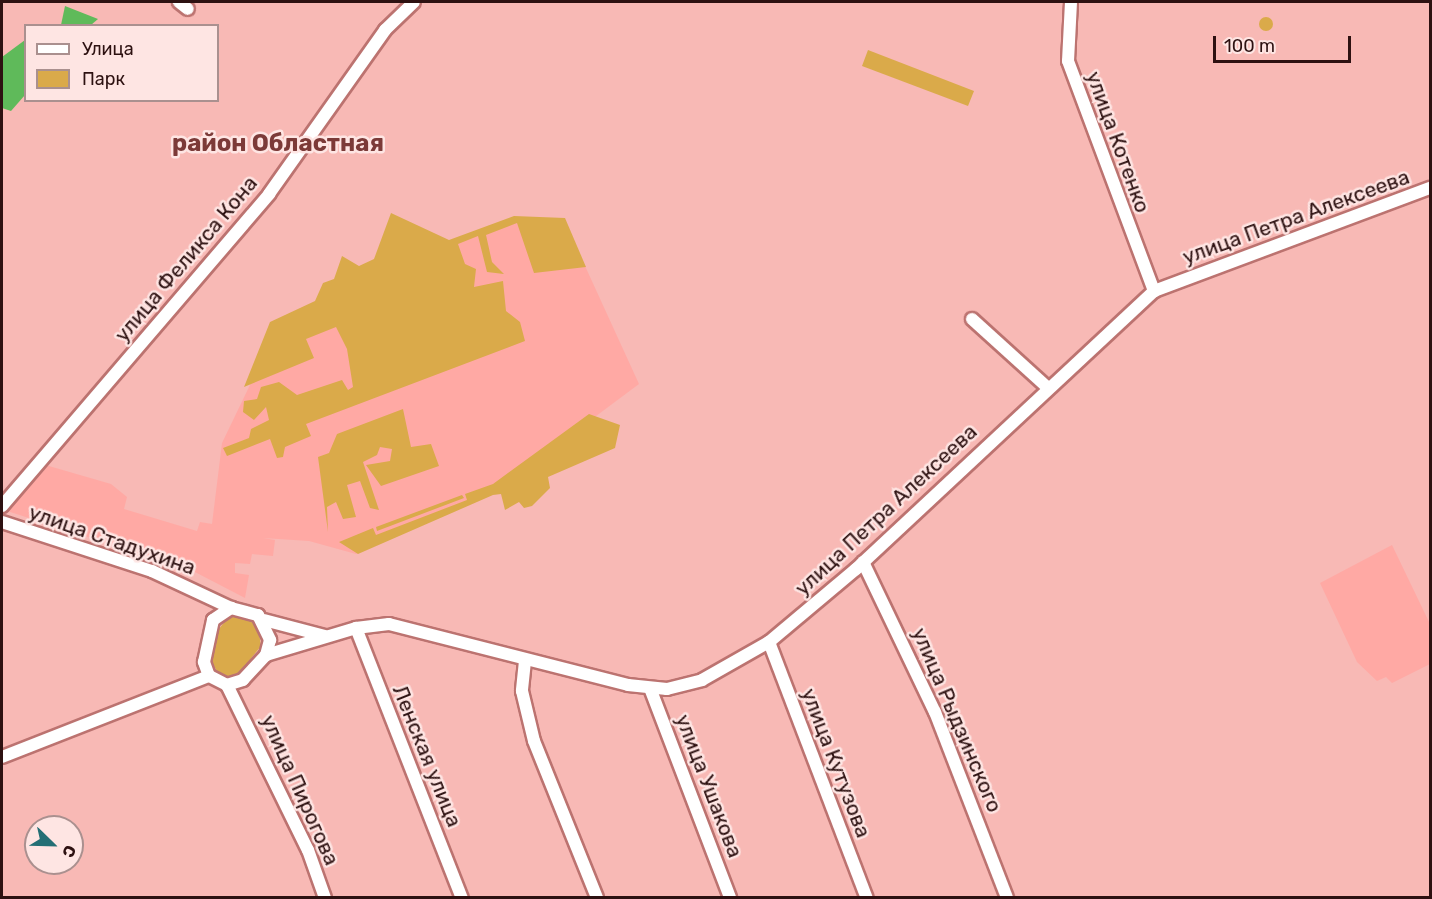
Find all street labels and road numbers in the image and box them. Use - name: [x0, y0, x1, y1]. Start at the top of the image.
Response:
- street label: улица Котенко: [1081, 68, 1155, 216]
- street label: улица Петра Алексеева: [1179, 164, 1413, 270]
- street label: улица Феликса Кона: [109, 171, 263, 347]
- street label: улица Петра Алексеева: [790, 419, 982, 601]
- street label: улица Стадухина: [25, 500, 199, 580]
- street label: улица Рыдзинского: [907, 624, 1007, 816]
- street label: Ленская улица: [387, 681, 467, 831]
- street label: улица Кутузова: [796, 685, 876, 841]
- street label: улица Пирогова: [256, 711, 344, 869]
- street label: улица Ушакова: [670, 711, 748, 861]

